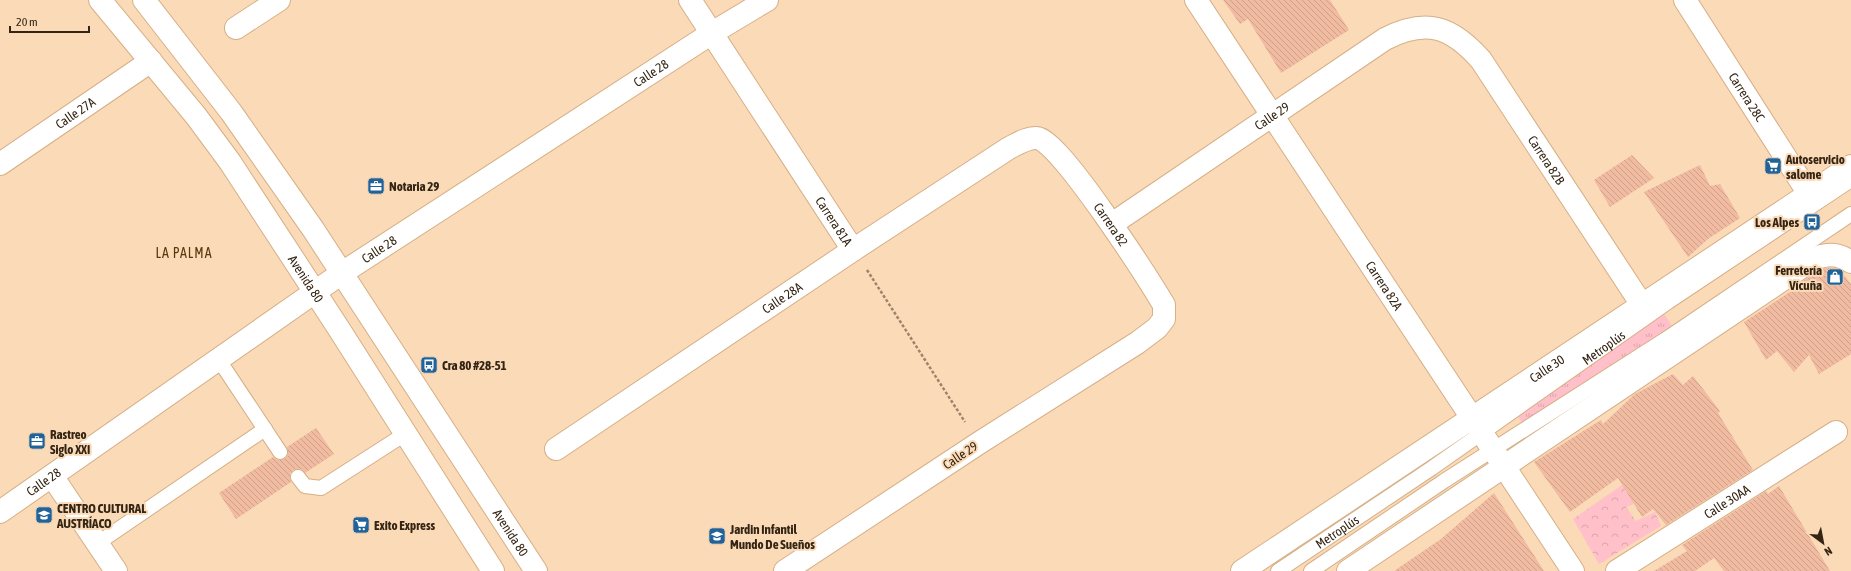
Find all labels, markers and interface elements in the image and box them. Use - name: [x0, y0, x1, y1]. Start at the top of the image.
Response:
- scale bar: [10, 8, 89, 34]
- text: 20 m: [16, 15, 38, 29]
- street label: Calle 28: [631, 56, 671, 90]
- street label: Carrera 28C: [1725, 70, 1768, 125]
- street label: Calle 27A: [53, 94, 99, 132]
- street label: Calle 29: [1252, 99, 1292, 133]
- street label: Carrera 82B: [1525, 133, 1568, 188]
- place label: Autoservicio salome: [1785, 152, 1845, 182]
- supermarket icon: Autoservicio salome: [1763, 156, 1783, 176]
- office icon: Notaria 29: [366, 176, 386, 196]
- place label: Notaria 29: [389, 179, 439, 194]
- street label: Carrera 81A: [812, 194, 856, 249]
- street label: Carrera 82: [1091, 200, 1131, 249]
- bus stop icon: Los Alpes: [1802, 212, 1822, 232]
- place label: Los Alpes: [1755, 215, 1799, 230]
- street label: Calle 28: [359, 233, 399, 266]
- district label: LA PALMA: [155, 245, 213, 261]
- street label: Avenida 80: [285, 253, 326, 305]
- street label: Carrera 82A: [1362, 258, 1406, 314]
- place label: Ferretería Vícuña: [1775, 263, 1822, 293]
- shop icon: Ferretería Vícuña: [1825, 267, 1845, 287]
- street label: Calle 28A: [759, 279, 806, 317]
- street label: Metroplús: [1580, 327, 1628, 368]
- street label: Calle 30: [1527, 352, 1567, 386]
- bus stop icon: Cra 80 #28-51: [419, 355, 439, 375]
- place label: Cra 80 #28-51: [442, 358, 507, 373]
- place label: Rastreo Siglo XXI: [50, 427, 90, 457]
- office icon: Rastreo Siglo XXI: [27, 431, 47, 451]
- street label: Calle 29: [940, 438, 980, 472]
- street label: Calle 28: [24, 465, 64, 499]
- street label: Calle 30AA: [1701, 481, 1753, 522]
- place label: CENTRO CULTURAL AUSTRÍACO: [56, 501, 146, 531]
- school or university icon: CENTRO CULTURAL AUSTRÍACO: [34, 505, 54, 525]
- street label: Avenida 80: [490, 506, 531, 559]
- street label: Metroplús: [1313, 512, 1362, 552]
- supermarket icon: Exito Express: [351, 515, 371, 535]
- place label: Exito Express: [374, 518, 436, 533]
- place label: Jardin Infantil Mundo De Sueños: [729, 522, 815, 552]
- north arrow: [1803, 523, 1843, 563]
- school or university icon: Jardin Infantil Mundo De Sueños: [707, 526, 727, 546]
- text: N: [1822, 545, 1834, 558]

